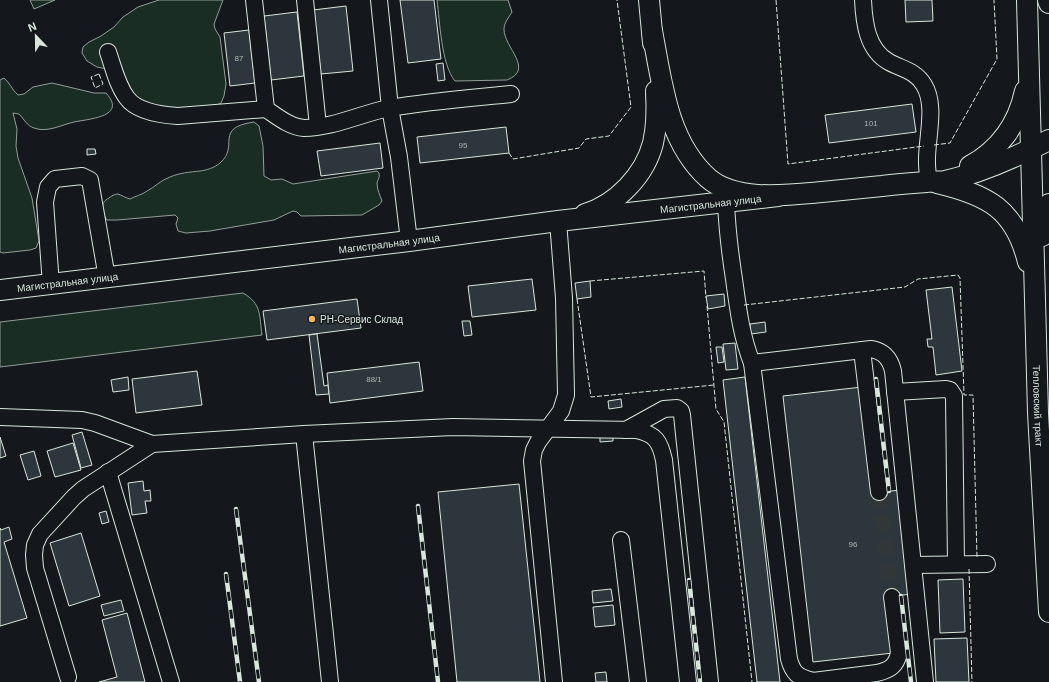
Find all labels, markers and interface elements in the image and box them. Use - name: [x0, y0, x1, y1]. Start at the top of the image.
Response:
- north arrow: [16, 16, 56, 56]
- text: N: [26, 20, 38, 34]
- house number: 87: [235, 54, 244, 63]
- house number: 101: [864, 119, 878, 128]
- house number: 95: [459, 141, 468, 150]
- street label: Магистральная улица: [660, 192, 762, 215]
- street label: Магистральная улица: [338, 231, 441, 255]
- street label: Магистральная улица: [16, 270, 119, 293]
- marker: РН-Сервис Cклад: [307, 314, 317, 324]
- place label: РН-Сервис Cклад: [320, 314, 403, 325]
- street label: Тепловский тракт: [1031, 365, 1045, 447]
- house number: 88/1: [366, 375, 382, 384]
- house number: 96: [849, 540, 858, 549]

